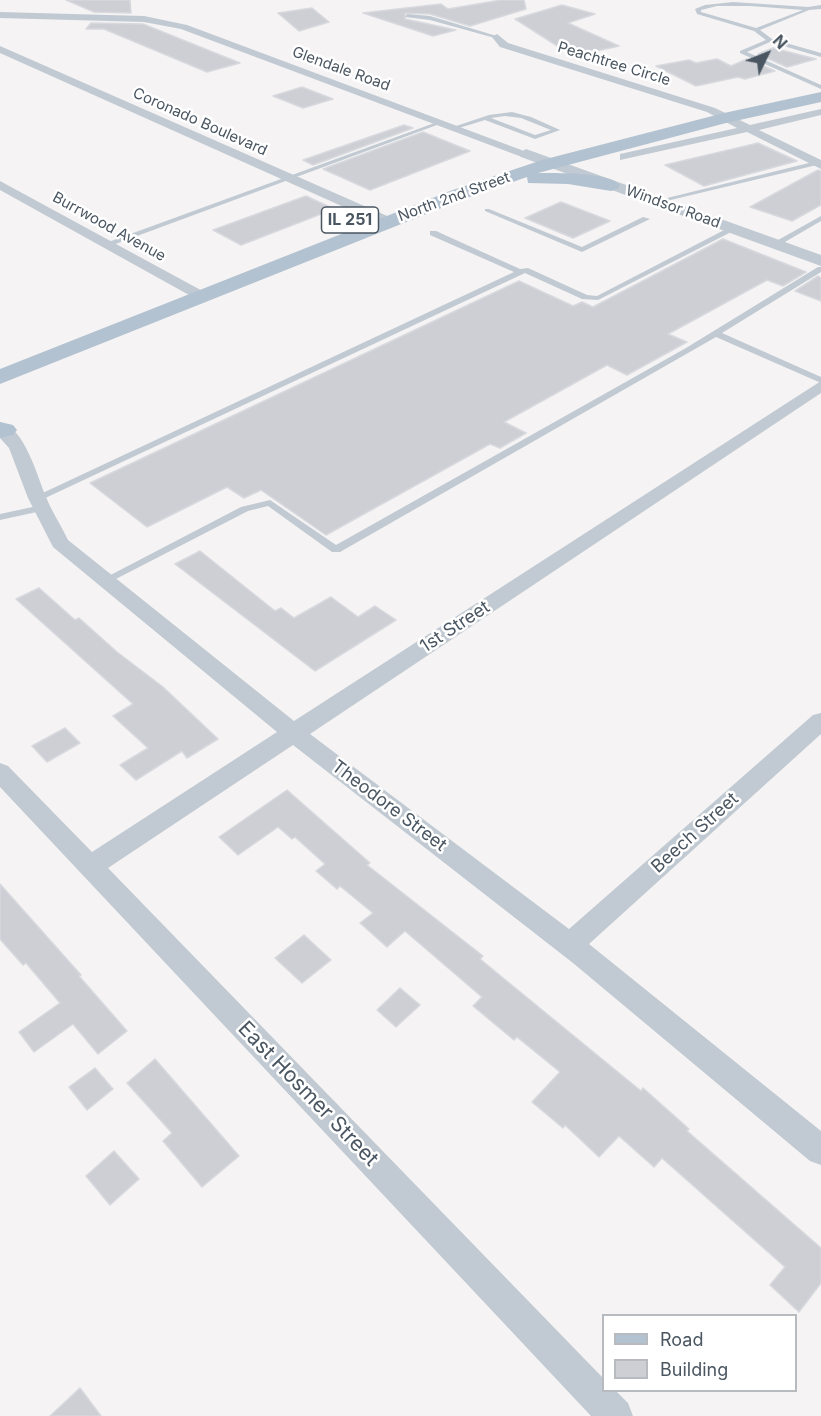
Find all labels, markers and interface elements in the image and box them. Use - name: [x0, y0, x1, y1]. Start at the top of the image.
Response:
- north arrow: [737, 24, 797, 84]
- text: N: [769, 30, 792, 53]
- street label: Peachtree Circle: [555, 38, 673, 90]
- street label: Glendale Road: [290, 43, 392, 95]
- street label: Coronado Boulevard: [130, 84, 270, 160]
- street label: North 2nd Street: [396, 168, 512, 226]
- street label: Windsor Road: [623, 182, 723, 232]
- street label: Burrwood Avenue: [49, 188, 169, 266]
- road number: IL 251: [322, 207, 378, 233]
- street label: 1st Street: [416, 597, 494, 657]
- street label: Theodore Street: [327, 756, 451, 856]
- street label: Beech Street: [647, 788, 743, 878]
- street label: East Hosmer Street: [233, 1016, 383, 1172]
- legend: [602, 1314, 797, 1392]
- text: Road: [660, 1329, 703, 1350]
- text: Building: [660, 1359, 728, 1380]

